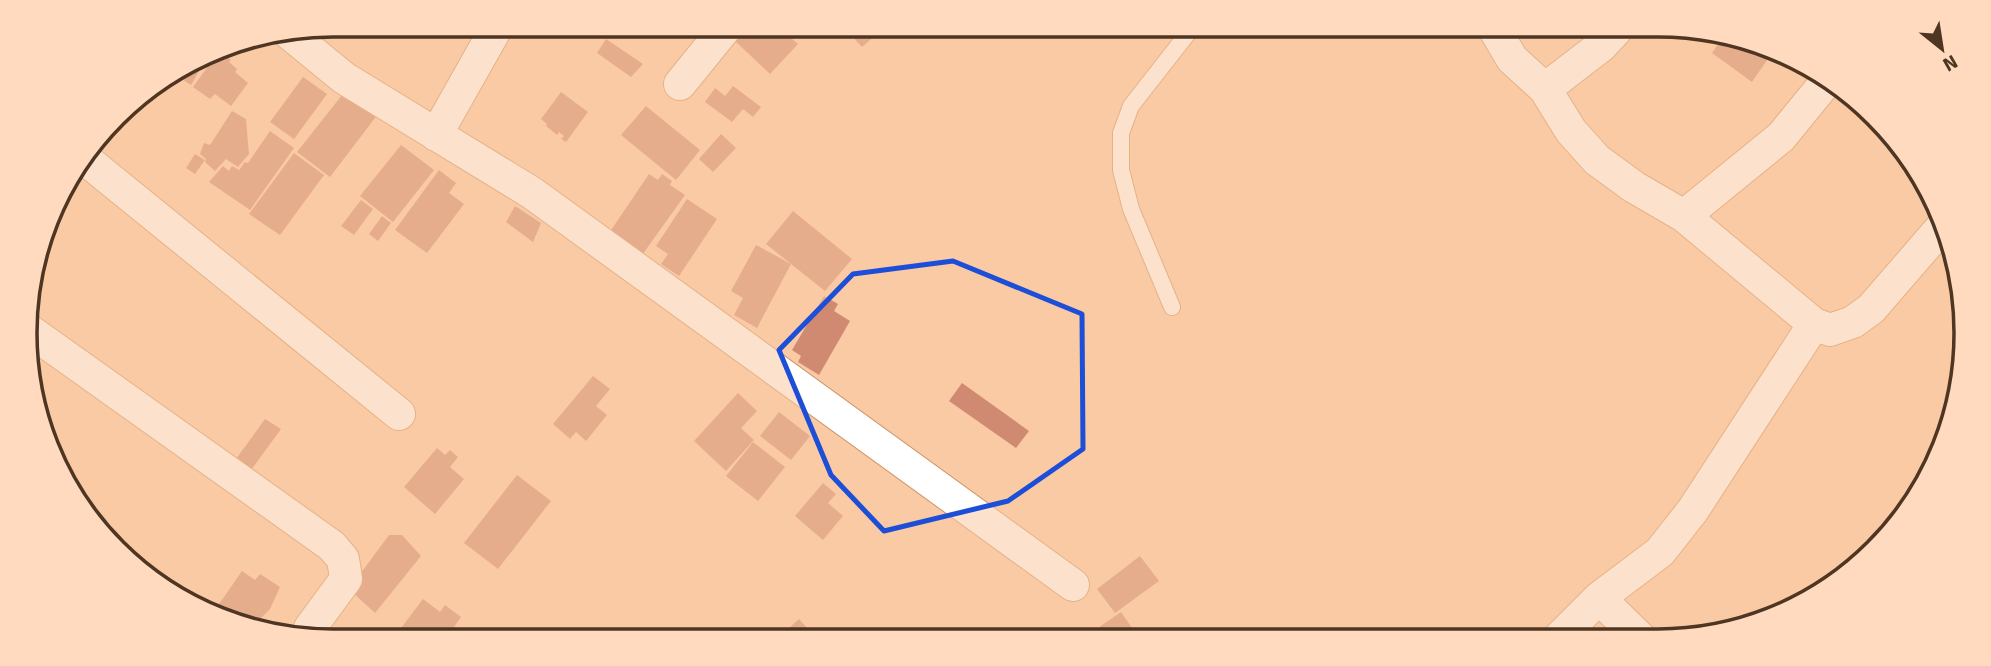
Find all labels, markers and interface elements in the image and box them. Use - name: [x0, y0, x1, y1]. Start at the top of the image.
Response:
- north arrow: [1907, 14, 1977, 84]
- text: N: [1938, 49, 1962, 77]

